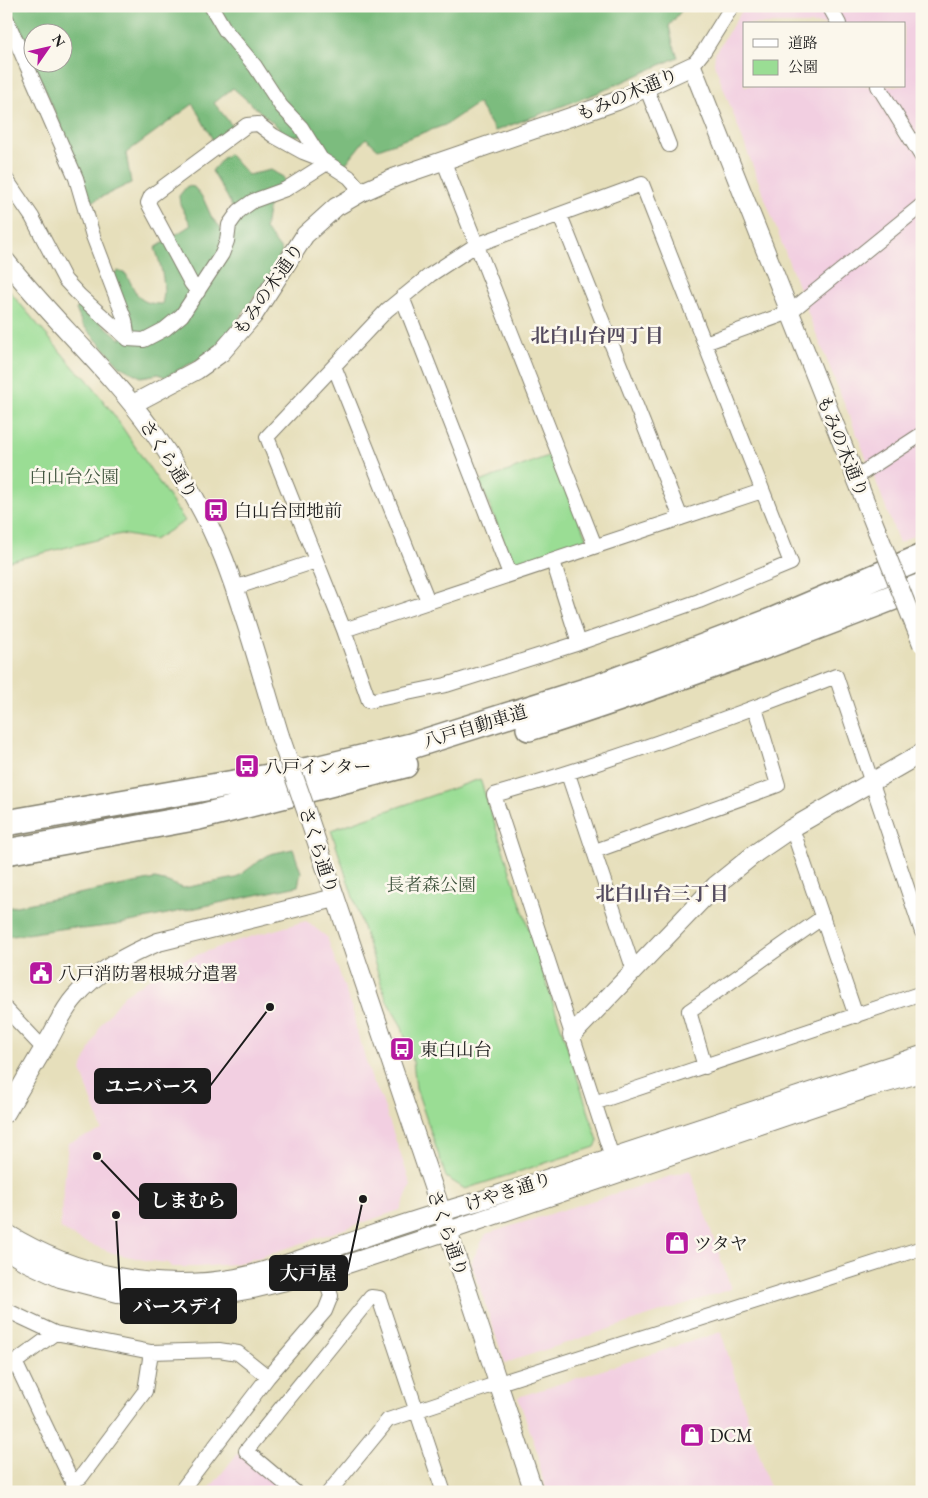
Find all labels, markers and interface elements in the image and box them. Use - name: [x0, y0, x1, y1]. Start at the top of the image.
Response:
- north arrow: [22, 22, 72, 72]
- legend: [743, 22, 906, 88]
- text: N: [48, 31, 70, 51]
- text: 道路: [788, 33, 818, 52]
- text: 公園: [788, 57, 818, 76]
- street label: もみの木通り: [573, 62, 681, 126]
- street label: もみの木通り: [228, 238, 308, 340]
- district label: 北白山台四丁目: [530, 323, 664, 348]
- street label: もみの木通り: [812, 392, 874, 500]
- street label: さくら通り: [135, 415, 203, 503]
- park label: 白山台公園: [29, 465, 119, 488]
- bus stop icon: 白山台団地前: [203, 497, 229, 523]
- place label: 白山台団地前: [234, 499, 342, 522]
- street label: 八戸自動車道: [420, 699, 530, 753]
- bus stop icon: 八戸インター: [234, 753, 260, 779]
- place label: 八戸インター: [264, 755, 371, 778]
- street label: さくら通り: [294, 804, 344, 896]
- park label: 長者森公園: [386, 873, 476, 896]
- district label: 北白山台三丁目: [595, 881, 729, 906]
- public building icon: 八戸消防署根城分遣署: [28, 960, 54, 986]
- place label: 八戸消防署根城分遣署: [58, 962, 238, 985]
- bus stop icon: 東白山台: [389, 1036, 415, 1062]
- place label: 東白山台: [420, 1038, 492, 1061]
- callout: ユニバース: [95, 1069, 210, 1103]
- text: ユニバース: [105, 1074, 199, 1099]
- street label: けやき通り: [462, 1166, 554, 1216]
- callout: しまむら: [140, 1184, 236, 1218]
- street label: さくら通り: [422, 1187, 474, 1279]
- text: しまむら: [150, 1188, 226, 1213]
- shop icon: ツタヤ: [664, 1230, 690, 1256]
- place label: ツタヤ: [694, 1232, 748, 1255]
- callout: 大戸屋: [270, 1256, 347, 1290]
- text: 大戸屋: [279, 1261, 337, 1286]
- callout: バースデイ: [121, 1289, 236, 1323]
- text: バースデイ: [133, 1294, 225, 1319]
- shop icon: DCM: [679, 1422, 705, 1448]
- place label: DCM: [710, 1424, 753, 1447]

